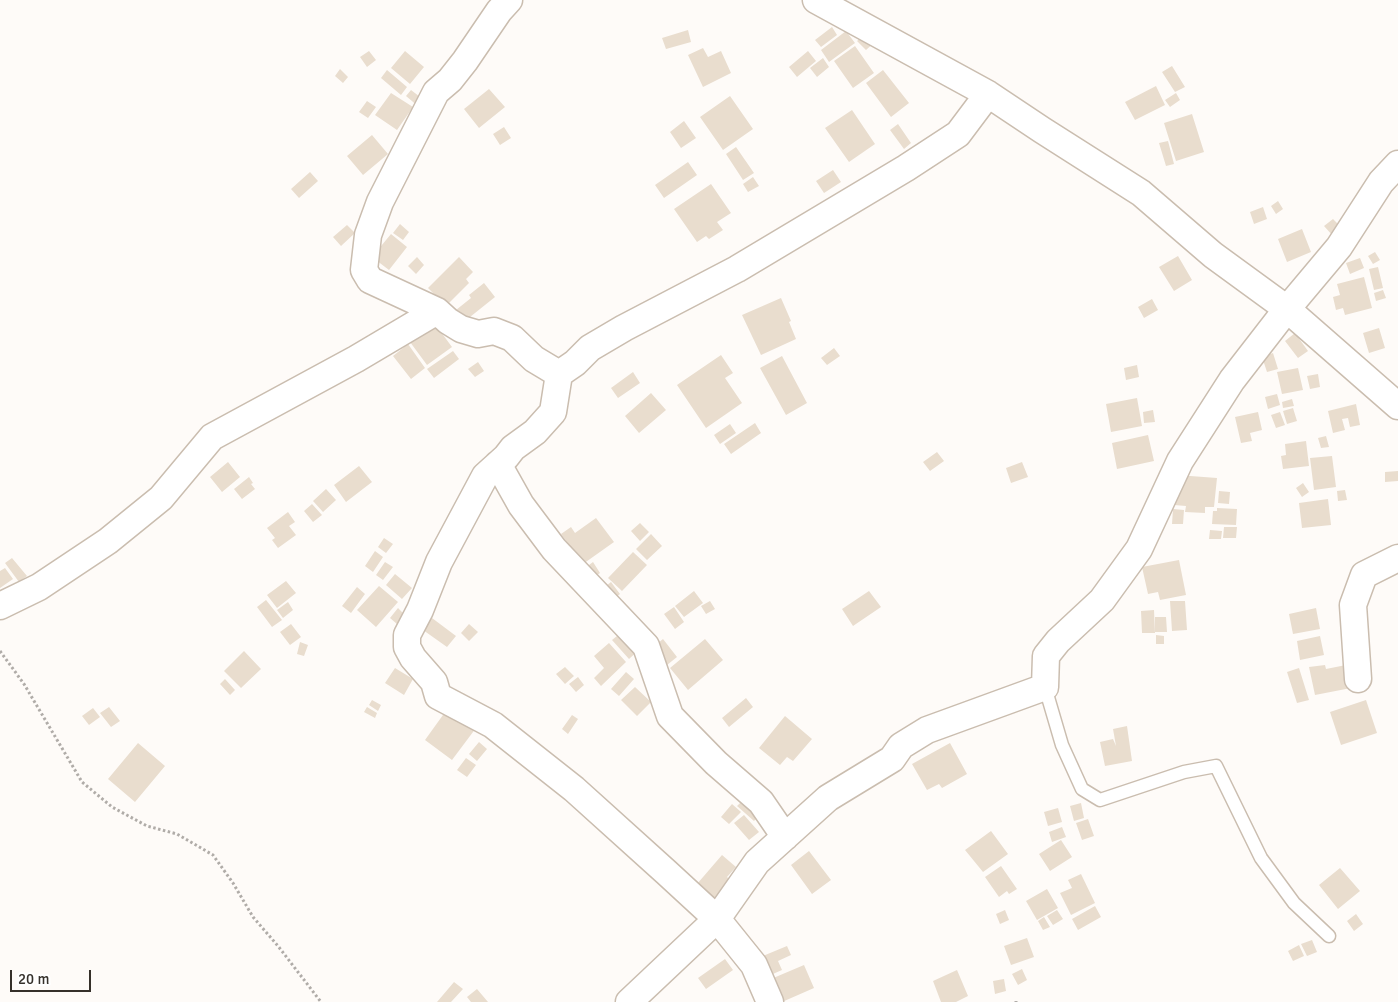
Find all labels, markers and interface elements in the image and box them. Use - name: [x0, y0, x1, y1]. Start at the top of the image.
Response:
- scale bar: [12, 960, 94, 992]
- text: 20 m: [18, 970, 49, 988]

